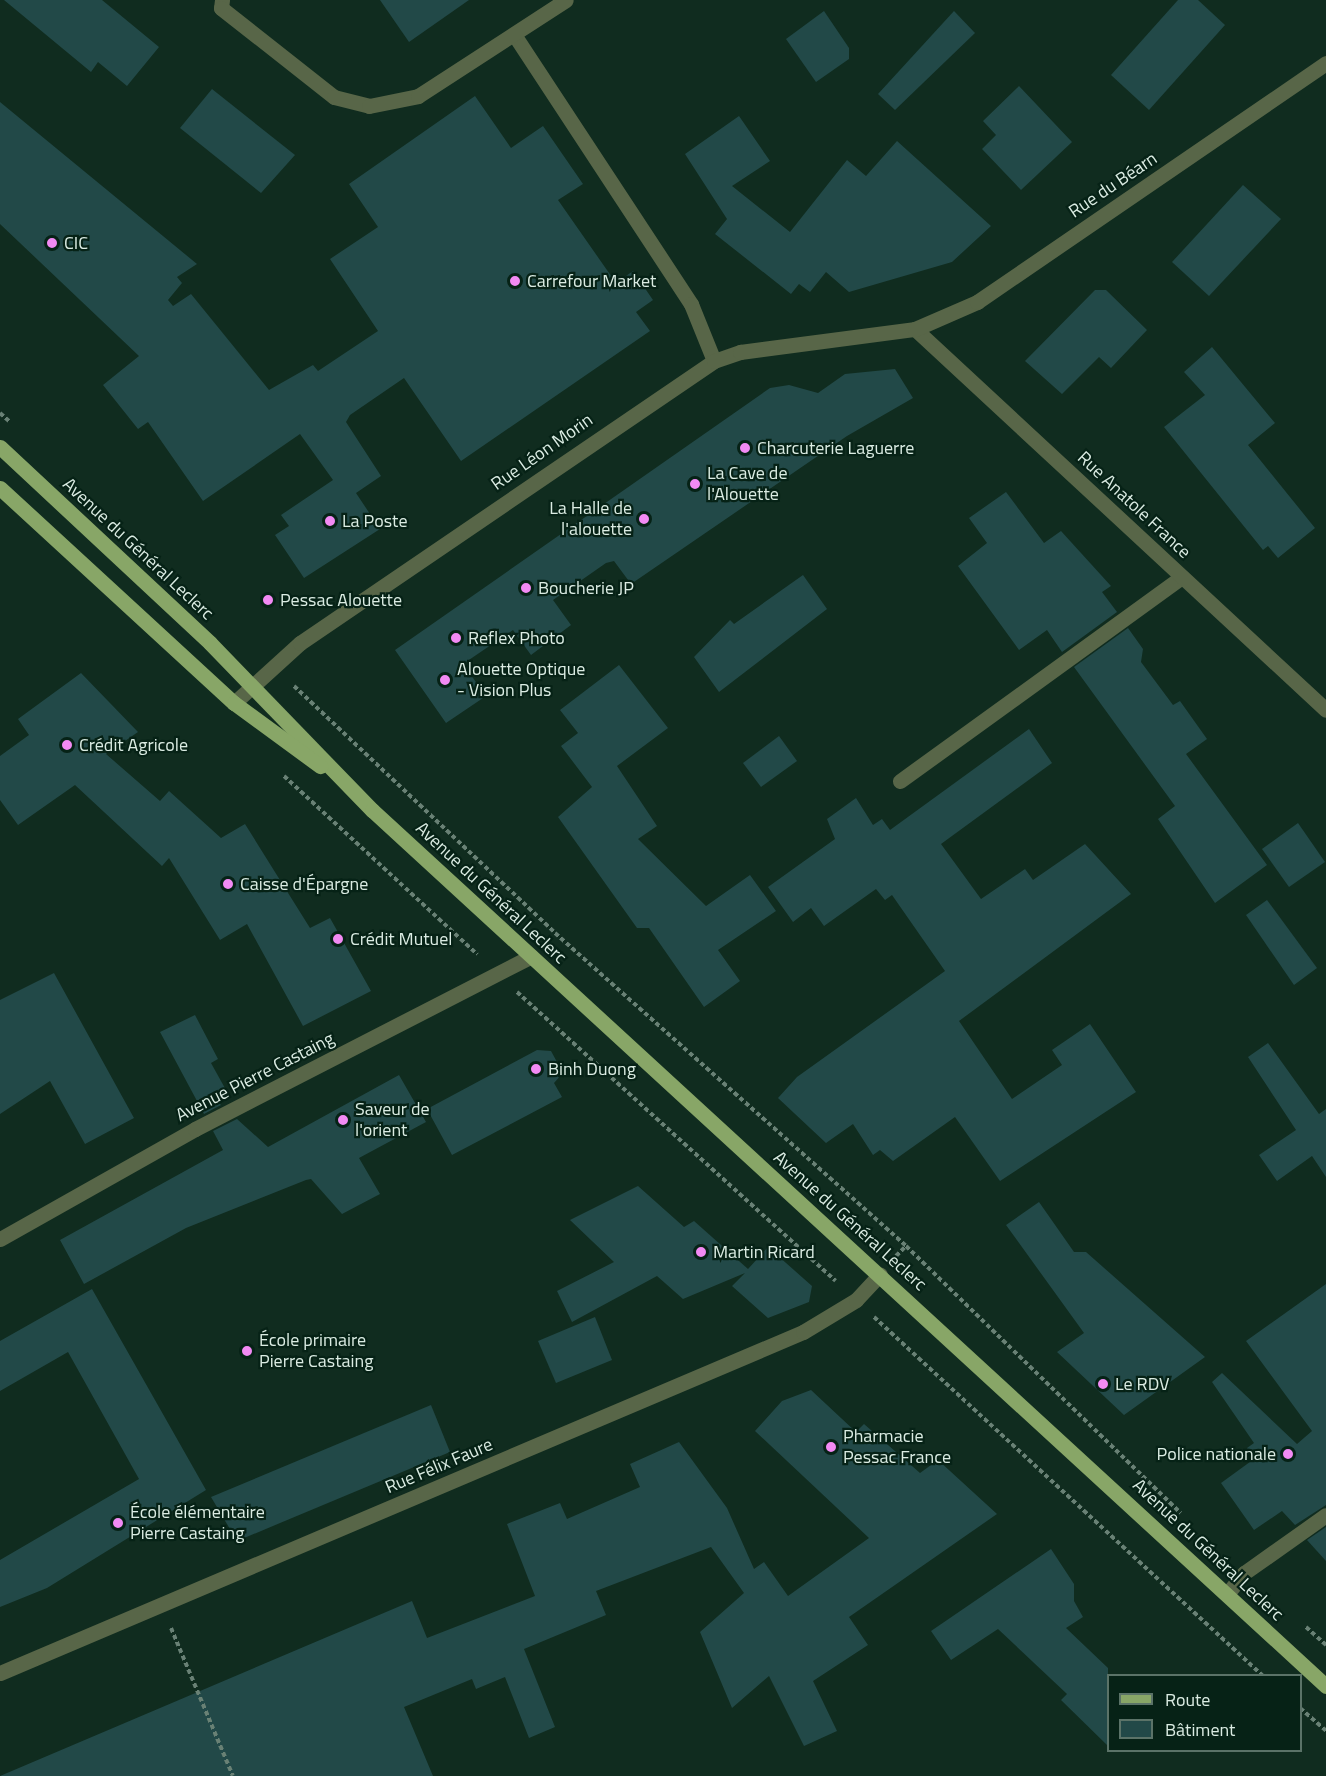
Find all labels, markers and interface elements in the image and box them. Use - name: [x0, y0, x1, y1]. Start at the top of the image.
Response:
- street label: Rue du Béarn: [1065, 148, 1161, 222]
- place label: CIC: [64, 232, 88, 254]
- marker: CIC: [45, 236, 59, 250]
- place label: Carrefour Market: [527, 270, 656, 292]
- marker: Carrefour Market: [508, 274, 522, 288]
- street label: Rue Léon Morin: [487, 409, 597, 495]
- place label: Charcuterie Laguerre: [757, 437, 914, 459]
- marker: Charcuterie Laguerre: [738, 441, 752, 455]
- street label: Rue Anatole France: [1073, 447, 1195, 563]
- place label: La Cave de l'Alouette: [707, 463, 787, 506]
- street label: Avenue du Général Leclerc: [58, 474, 218, 624]
- marker: La Cave de l'Alouette: [688, 477, 702, 491]
- place label: La Halle de l'alouette: [549, 498, 632, 540]
- place label: La Poste: [342, 510, 407, 532]
- marker: La Halle de l'alouette: [637, 512, 651, 526]
- marker: La Poste: [323, 514, 337, 528]
- place label: Boucherie JP: [538, 577, 634, 599]
- marker: Boucherie JP: [519, 581, 533, 595]
- place label: Pessac Alouette: [280, 589, 402, 611]
- marker: Pessac Alouette: [261, 593, 275, 607]
- place label: Reflex Photo: [468, 627, 565, 649]
- marker: Reflex Photo: [449, 631, 463, 645]
- place label: Alouette Optique - Vision Plus: [457, 659, 585, 702]
- marker: Alouette Optique - Vision Plus: [438, 673, 452, 687]
- place label: Crédit Agricole: [79, 734, 188, 756]
- marker: Crédit Agricole: [60, 738, 74, 752]
- street label: Avenue du Général Leclerc: [411, 818, 571, 968]
- place label: Caisse d'Épargne: [240, 873, 368, 895]
- marker: Caisse d'Épargne: [221, 877, 235, 891]
- place label: Crédit Mutuel: [350, 928, 452, 950]
- marker: Crédit Mutuel: [331, 932, 345, 946]
- street label: Avenue Pierre Castaing: [172, 1028, 338, 1126]
- place label: Binh Duong: [548, 1058, 636, 1080]
- marker: Binh Duong: [529, 1062, 543, 1076]
- place label: Saveur de l'orient: [355, 1099, 430, 1142]
- marker: Saveur de l'orient: [336, 1113, 350, 1127]
- street label: Avenue du Général Leclerc: [769, 1147, 931, 1295]
- place label: Martin Ricard: [713, 1241, 815, 1263]
- marker: Martin Ricard: [694, 1245, 708, 1259]
- place label: École primaire Pierre Castaing: [259, 1330, 373, 1372]
- marker: École primaire Pierre Castaing: [240, 1344, 254, 1358]
- place label: Le RDV: [1115, 1373, 1170, 1395]
- marker: Le RDV: [1096, 1377, 1110, 1391]
- place label: Pharmacie Pessac France: [843, 1426, 951, 1468]
- street label: Rue Félix Faure: [382, 1434, 496, 1498]
- marker: Pharmacie Pessac France: [824, 1440, 838, 1454]
- place label: Police nationale: [1157, 1443, 1276, 1465]
- marker: Police nationale: [1281, 1447, 1295, 1461]
- street label: Avenue du Général Leclerc: [1128, 1475, 1288, 1625]
- place label: École élémentaire Pierre Castaing: [130, 1502, 265, 1544]
- marker: École élémentaire Pierre Castaing: [111, 1516, 125, 1530]
- legend: [1107, 1674, 1302, 1752]
- text: Route: [1165, 1686, 1210, 1713]
- text: Bâtiment: [1165, 1716, 1235, 1743]

